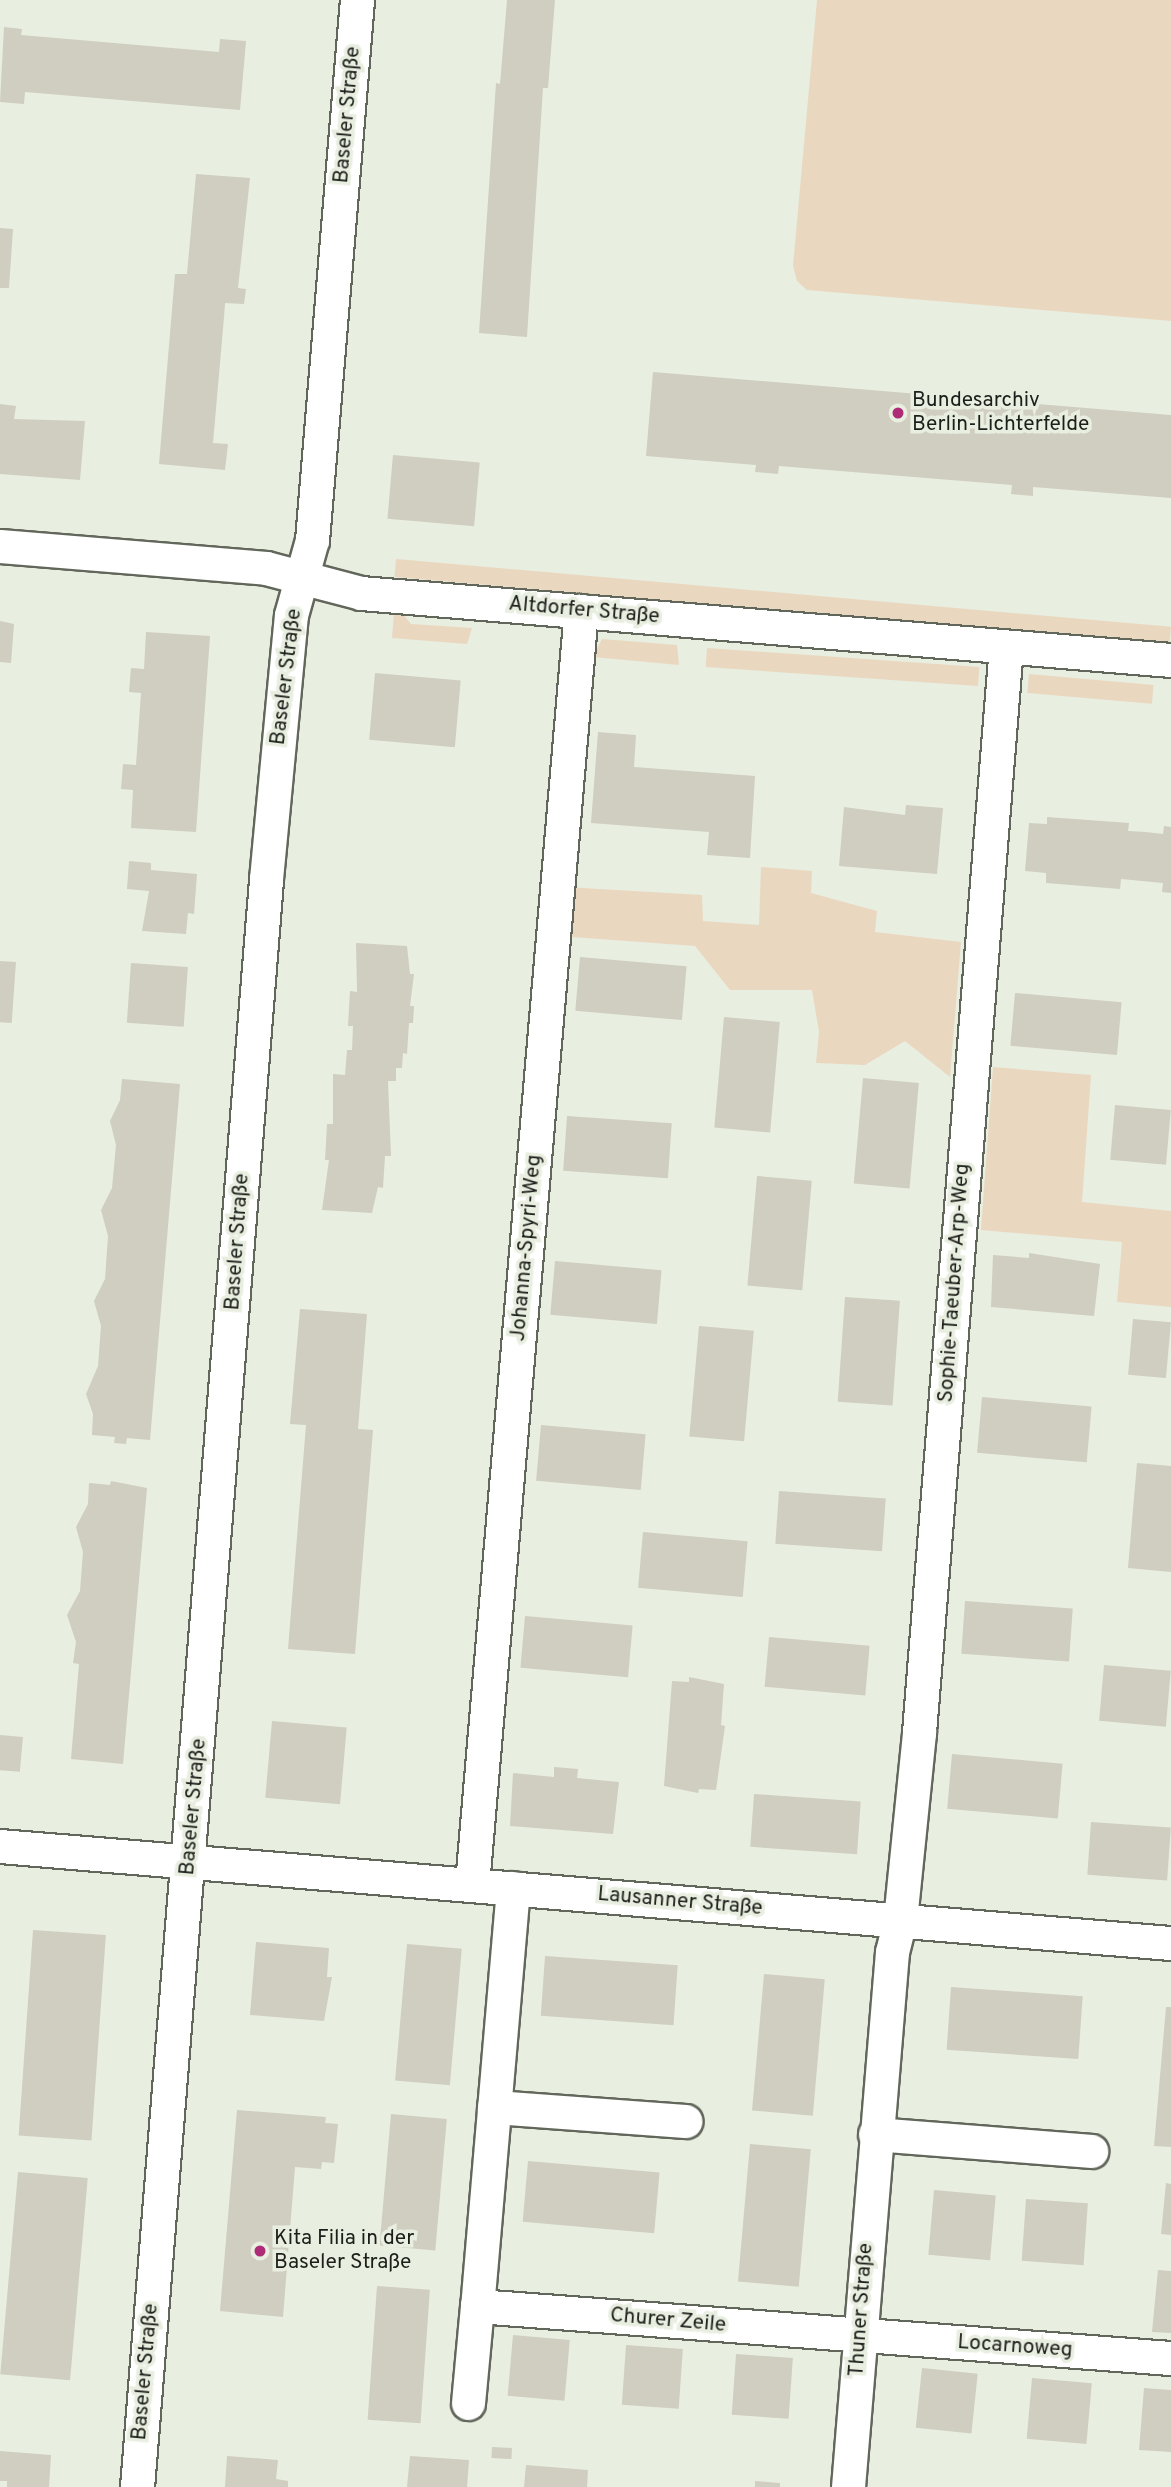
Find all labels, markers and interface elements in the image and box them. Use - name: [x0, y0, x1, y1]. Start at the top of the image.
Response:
- street label: Baseler Straße: [329, 46, 367, 184]
- place label: Bundesarchiv Berlin-Lichterfelde: [912, 388, 1089, 438]
- marker: Bundesarchiv Berlin-Lichterfelde: [890, 405, 906, 421]
- street label: Altdorfer Straße: [507, 592, 661, 630]
- street label: Baseler Straße: [266, 607, 308, 747]
- street label: Johanna-Spyri-Weg: [506, 1154, 548, 1342]
- street label: Sophie-Taeuber-Arp-Weg: [934, 1163, 976, 1403]
- street label: Baseler Straße: [221, 1173, 255, 1311]
- street label: Baseler Straße: [175, 1738, 213, 1876]
- street label: Lausanner Straße: [596, 1882, 764, 1922]
- place label: Kita Filia in der Baseler Straße: [274, 2226, 414, 2276]
- street label: Thuner Straße: [845, 2242, 879, 2378]
- marker: Kita Filia in der Baseler Straße: [252, 2243, 268, 2259]
- street label: Baseler Straße: [127, 2303, 165, 2441]
- street label: Churer Zeile: [609, 2303, 727, 2339]
- street label: Locarnoweg: [957, 2330, 1073, 2364]

